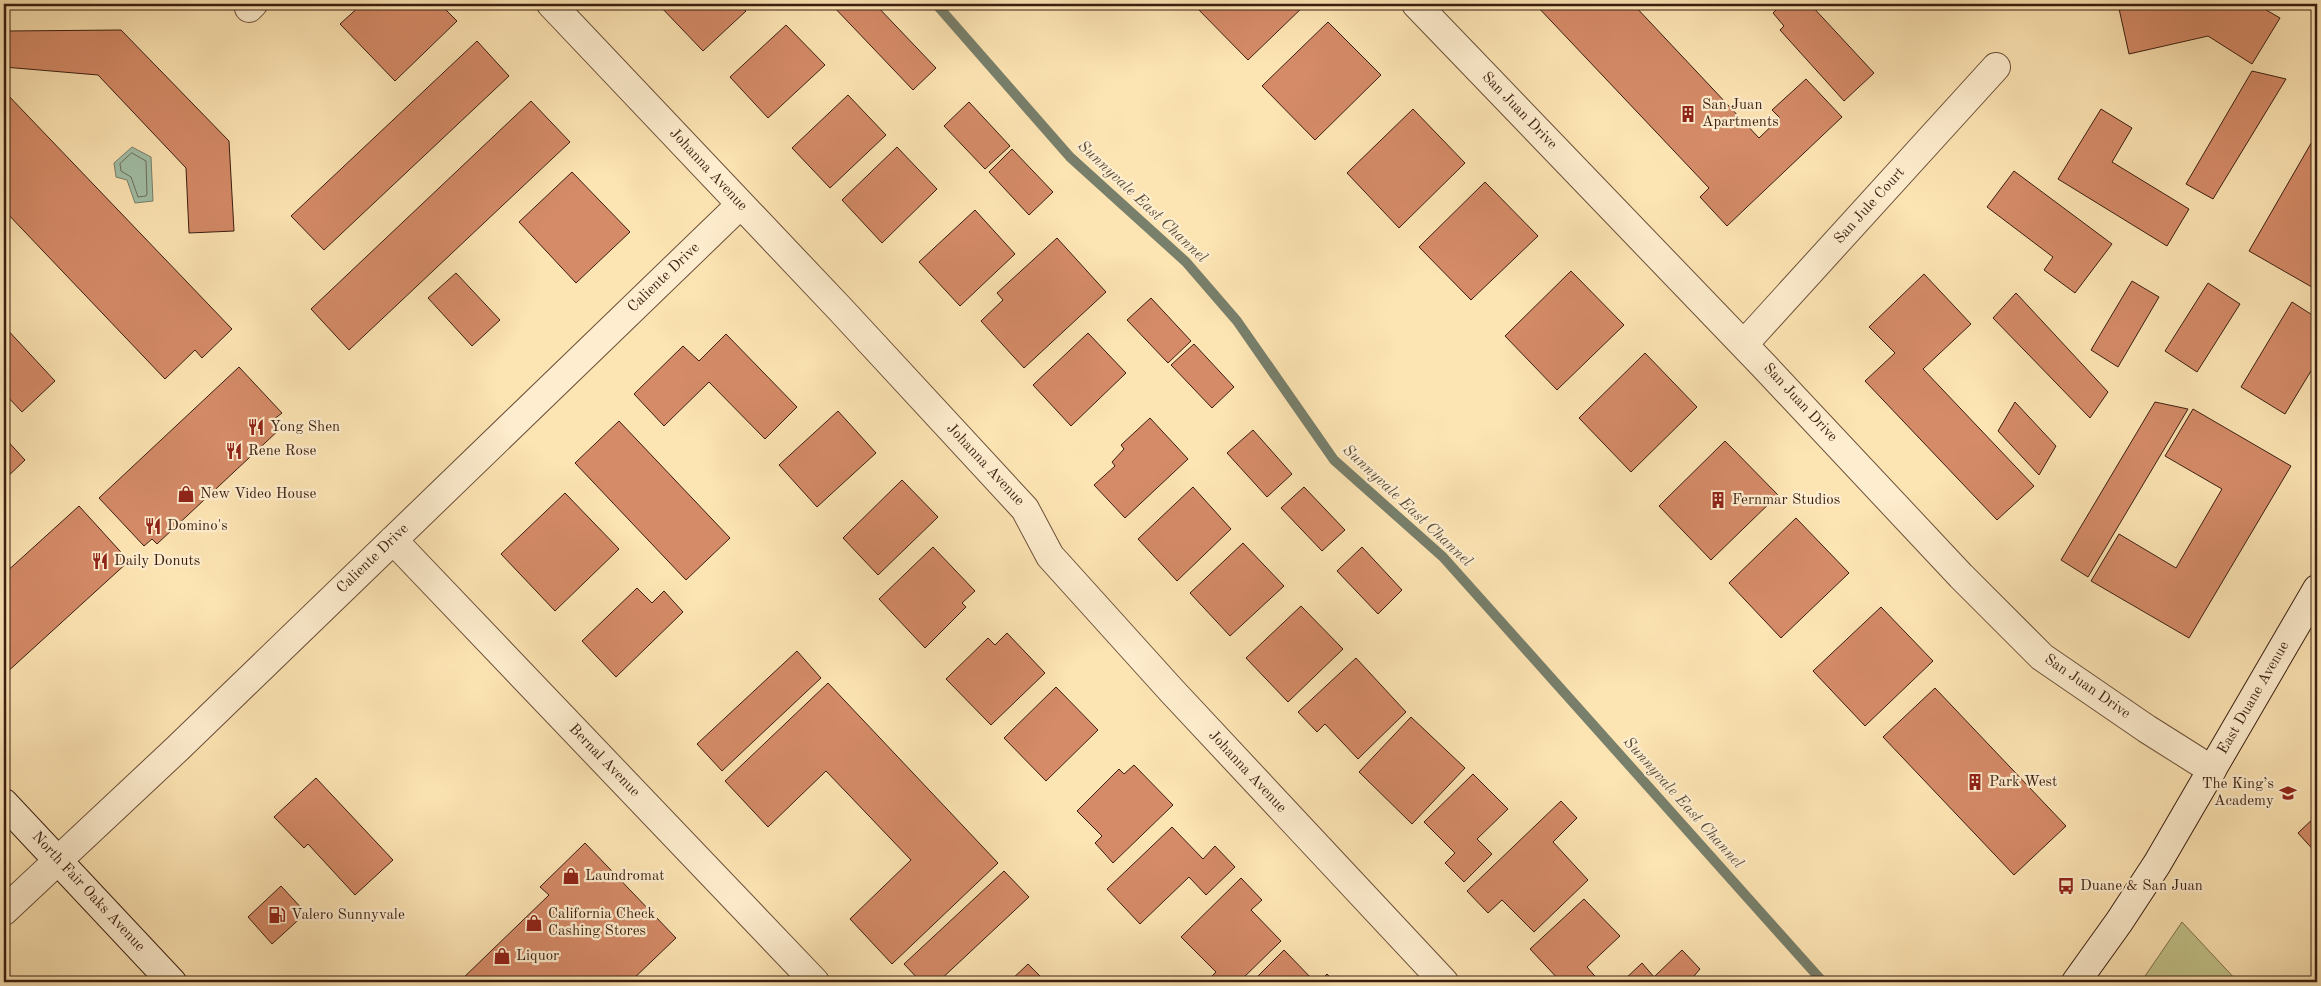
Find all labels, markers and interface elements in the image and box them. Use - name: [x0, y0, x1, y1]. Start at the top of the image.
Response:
- street label: San Juan Drive: [1479, 70, 1559, 153]
- place label: San Juan Apartments: [1702, 98, 1779, 130]
- building icon: San Juan Apartments: [1678, 104, 1698, 124]
- street label: Johanna Avenue: [666, 126, 750, 214]
- water label: Sunnyvale East Channel: [1074, 138, 1210, 266]
- street label: San Jule Court: [1832, 165, 1908, 247]
- street label: Caliente Drive: [625, 240, 703, 316]
- street label: San Juan Drive: [1760, 361, 1840, 445]
- restaurant icon: Yong Shen: [246, 417, 266, 437]
- place label: Yong Shen: [270, 420, 340, 435]
- street label: Johanna Avenue: [943, 421, 1027, 509]
- restaurant icon: Rene Rose: [224, 441, 244, 461]
- water label: Sunnyvale East Channel: [1339, 442, 1475, 570]
- place label: Rene Rose: [248, 444, 317, 459]
- shop icon: New Video House: [176, 484, 196, 504]
- place label: New Video House: [200, 487, 316, 502]
- building icon: Fernmar Studios: [1708, 490, 1728, 510]
- place label: Fernmar Studios: [1732, 493, 1840, 508]
- restaurant icon: Domino's: [143, 516, 163, 536]
- place label: Domino's: [167, 519, 228, 534]
- street label: Caliente Drive: [334, 521, 412, 597]
- restaurant icon: Daily Donuts: [90, 551, 110, 571]
- place label: Daily Donuts: [114, 554, 200, 569]
- street label: East Duane Avenue: [2216, 639, 2292, 757]
- street label: San Juan Drive: [2041, 652, 2133, 722]
- street label: Bernal Avenue: [566, 722, 642, 800]
- street label: Johanna Avenue: [1205, 728, 1289, 816]
- water label: Sunnyvale East Channel: [1620, 734, 1746, 872]
- building icon: Park West: [1965, 772, 1985, 792]
- place label: Park West: [1989, 775, 2057, 790]
- place label: The King’s Academy: [2202, 777, 2274, 809]
- school or university icon: The King’s Academy: [2278, 783, 2298, 803]
- street label: North Fair Oaks Avenue: [29, 829, 147, 955]
- shop icon: Laundromat: [561, 866, 581, 886]
- place label: Laundromat: [585, 869, 665, 884]
- bus stop icon: Duane & San Juan: [2056, 876, 2076, 896]
- place label: Duane & San Juan: [2080, 879, 2203, 894]
- fuel station icon: Valero Sunnyvale: [267, 905, 287, 925]
- place label: California Check Cashing Stores: [548, 907, 656, 939]
- place label: Valero Sunnyvale: [291, 908, 405, 923]
- shop icon: California Check Cashing Stores: [524, 913, 544, 933]
- shop icon: Liquor: [492, 946, 512, 966]
- place label: Liquor: [516, 949, 559, 964]

